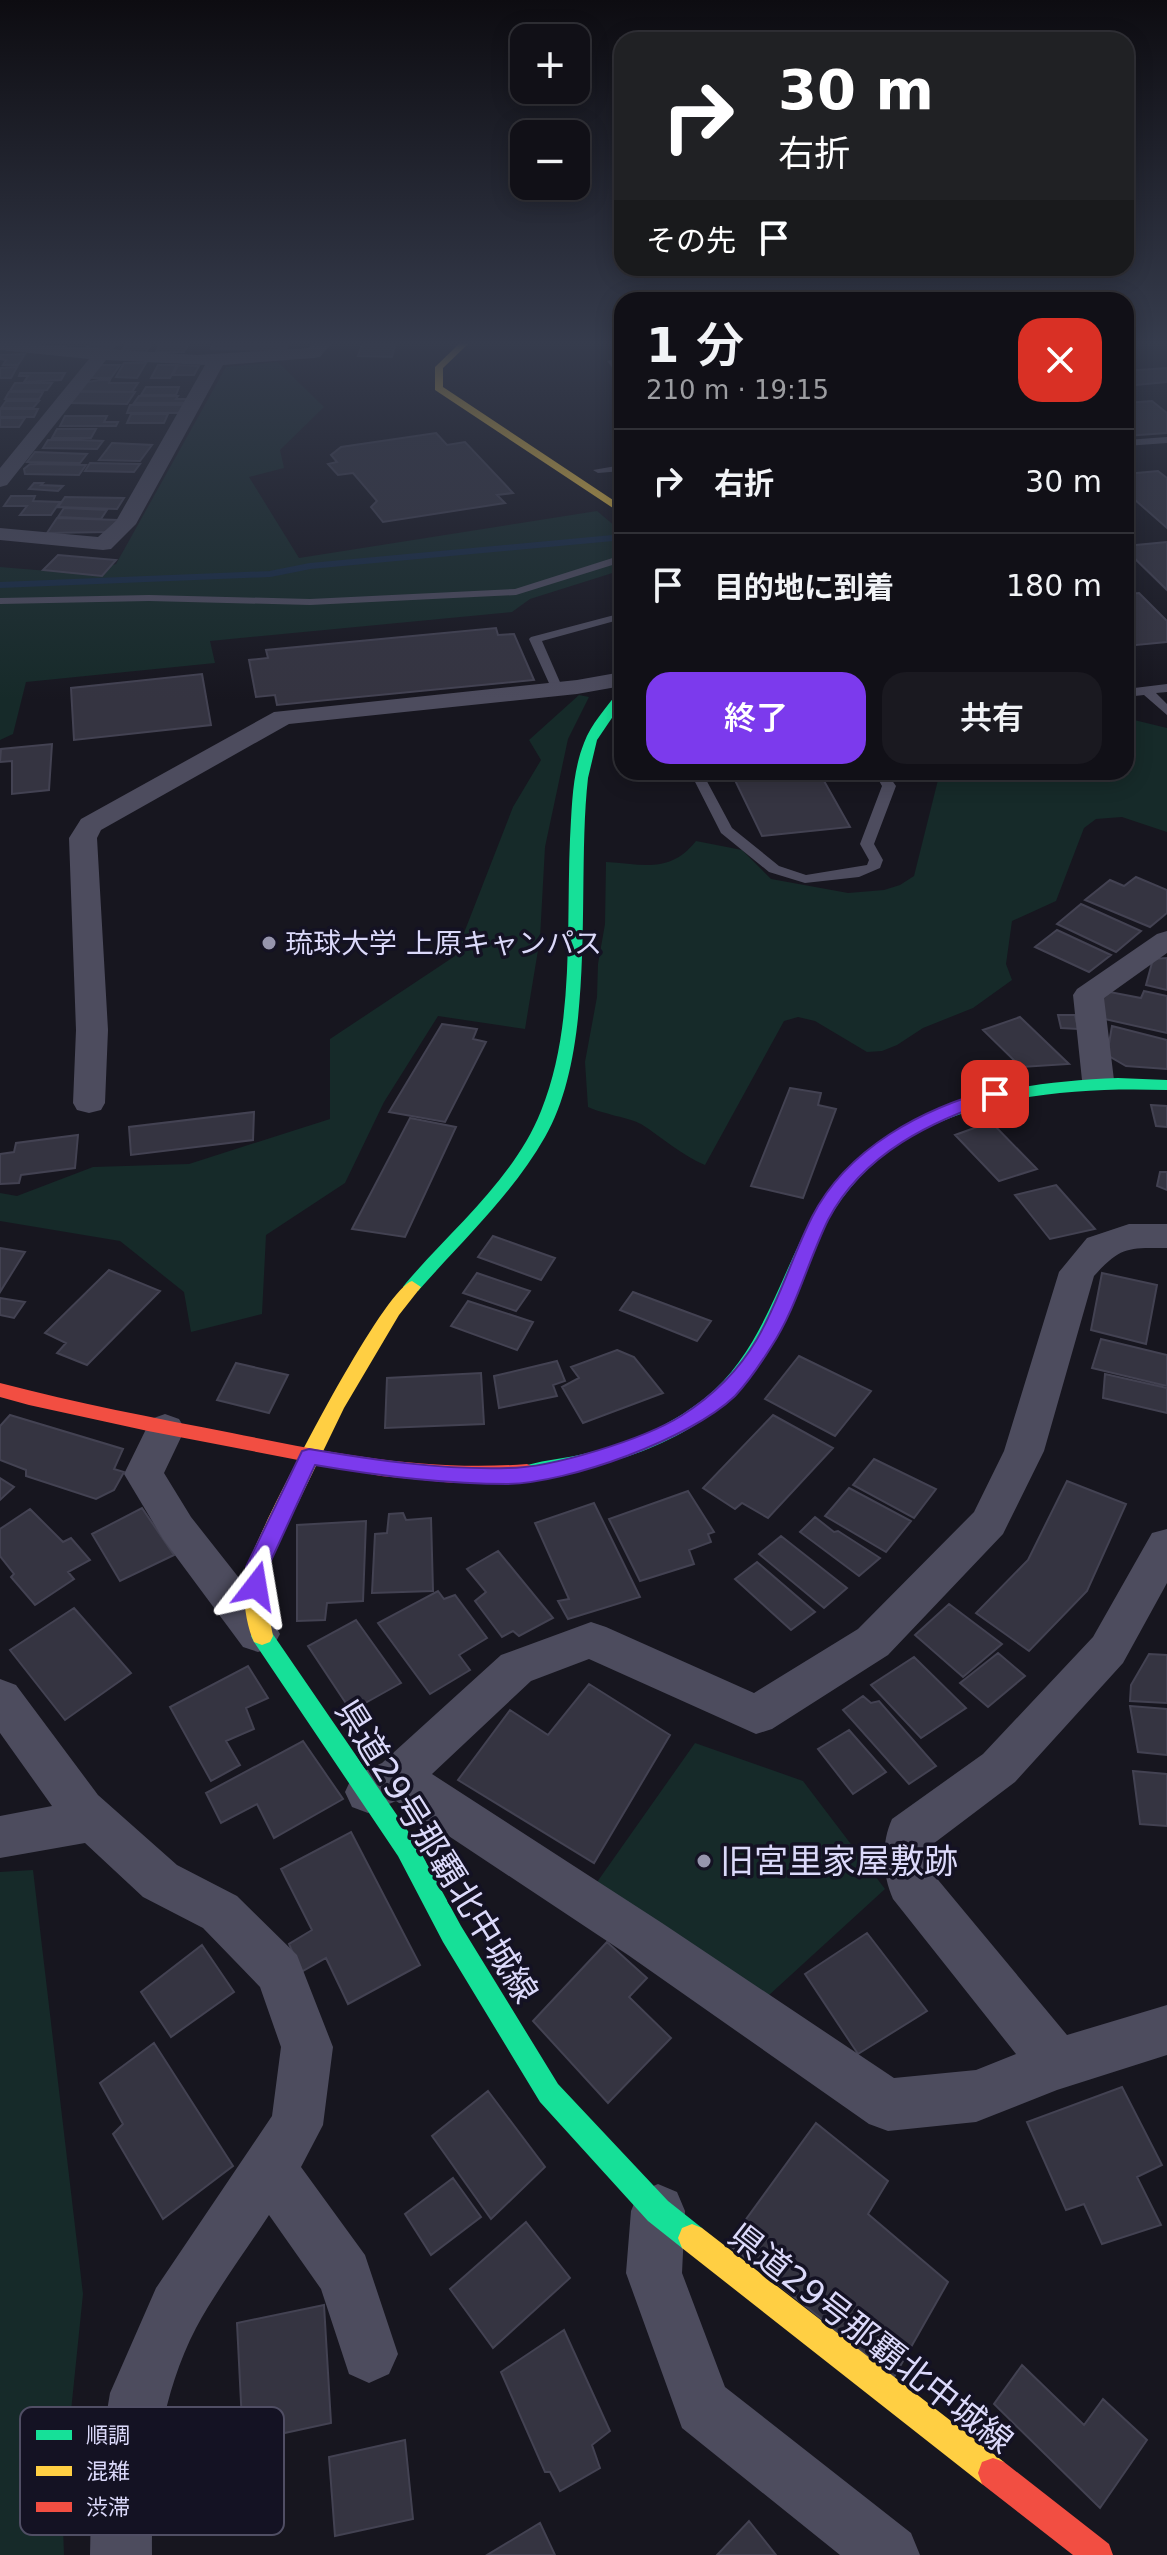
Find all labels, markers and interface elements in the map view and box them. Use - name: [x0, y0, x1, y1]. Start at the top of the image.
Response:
- map controls: [510, 24, 590, 200]
- button: +: [510, 24, 590, 104]
- text: 30 m: [778, 57, 934, 122]
- icon: right: [646, 64, 750, 168]
- button: −: [510, 120, 590, 200]
- text: 右折: [778, 133, 850, 174]
- icon: arrive: [752, 216, 796, 260]
- text: その先: [646, 223, 736, 258]
- text: 1 分: [646, 317, 744, 373]
- button: close: [1018, 318, 1102, 402]
- text: 210 m · 19:15: [646, 375, 829, 405]
- icon: right: [646, 459, 690, 503]
- text: 30 m: [1025, 464, 1102, 499]
- text: 右折: [714, 466, 774, 501]
- icon: arrive: [646, 563, 690, 607]
- text: 180 m: [1006, 568, 1102, 603]
- text: 目的地に到着: [714, 570, 894, 605]
- button: 終了: [646, 672, 866, 764]
- button: 共有: [882, 672, 1102, 764]
- place label: 琉球大学 上原キャンパス: [285, 927, 602, 960]
- marker: 琉球大学 上原キャンパス: [260, 934, 278, 952]
- pin: [961, 1060, 1029, 1128]
- icon: arrive: [973, 1072, 1017, 1116]
- position arrow: [214, 1544, 298, 1628]
- street label: 県道29号那覇北中城線: [327, 1692, 547, 2010]
- place label: 旧宮里家屋敷跡: [720, 1841, 958, 1881]
- marker: 旧宮里家屋敷跡: [695, 1852, 713, 1870]
- street label: 県道29号那覇北中城線: [721, 2215, 1021, 2461]
- legend: [20, 2407, 284, 2535]
- text: 順調: [86, 2423, 130, 2448]
- text: 混雑: [86, 2459, 130, 2484]
- text: 渋滞: [86, 2495, 130, 2520]

